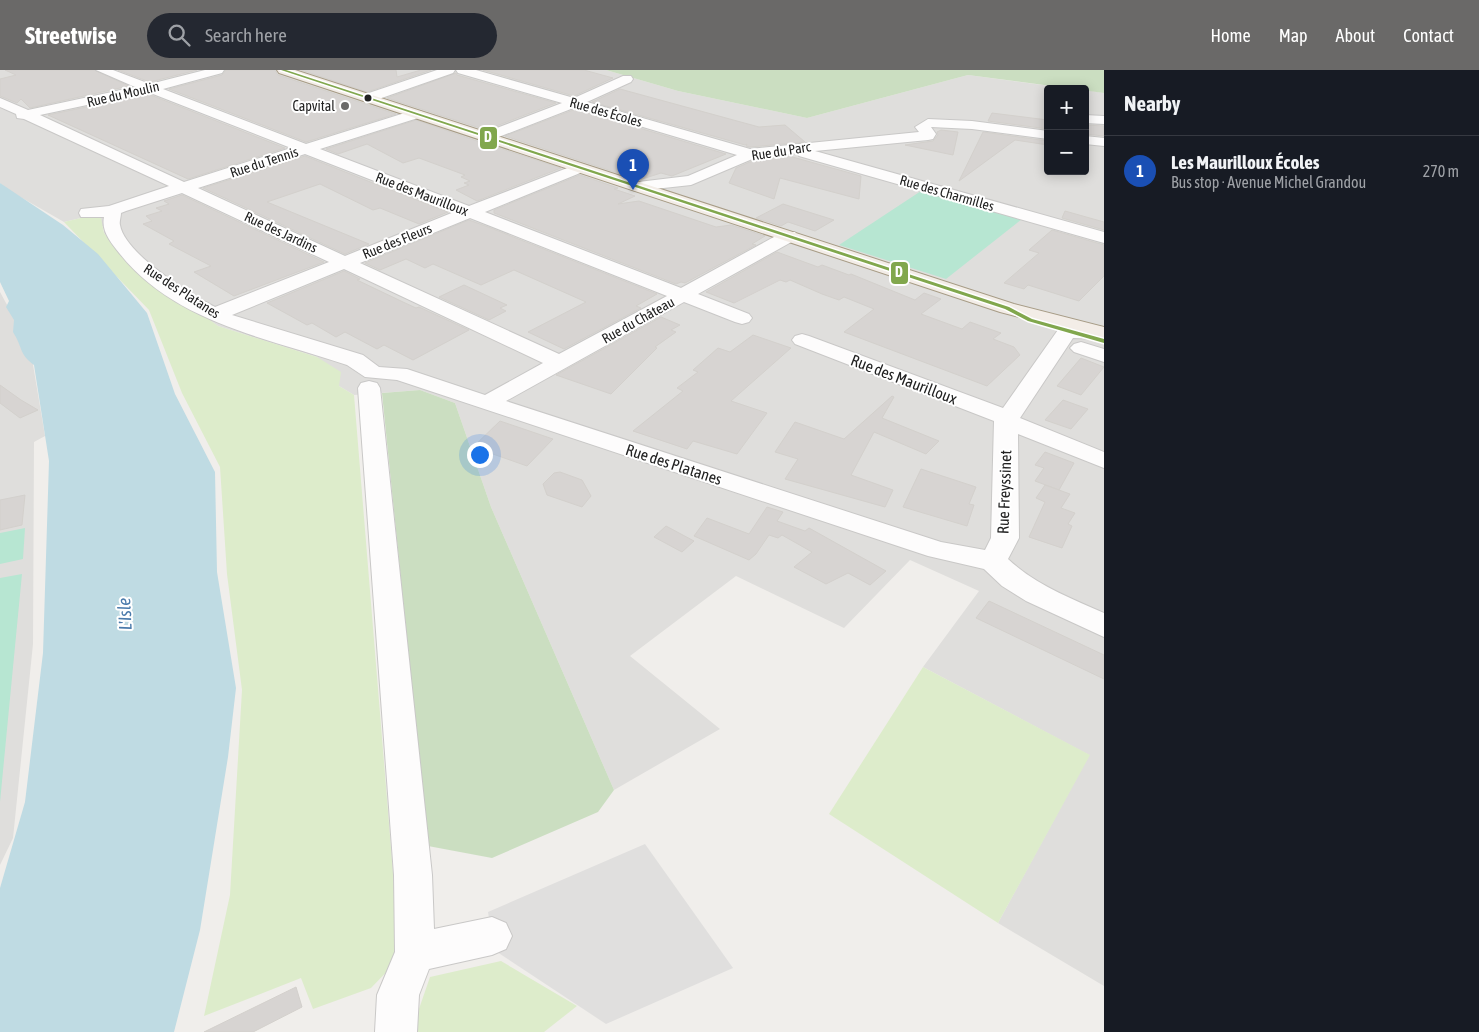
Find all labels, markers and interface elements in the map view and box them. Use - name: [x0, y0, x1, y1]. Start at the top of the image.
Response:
- search box: [147, 13, 497, 58]
- icon: search: [165, 21, 193, 49]
- text: Streetwise: [25, 22, 117, 49]
- text: Search here: [205, 24, 287, 46]
- text: Home: [1211, 25, 1251, 46]
- text: Map: [1279, 25, 1308, 46]
- text: About: [1336, 25, 1375, 46]
- text: Contact: [1403, 25, 1454, 46]
- street label: Rue du Moulin: [85, 78, 161, 110]
- map controls: [1044, 85, 1089, 175]
- button: +: [1044, 85, 1089, 130]
- text: Nearby: [1124, 91, 1180, 115]
- unlabelled marker: [363, 93, 373, 103]
- street label: Rue des Écoles: [568, 94, 644, 130]
- place label: Capvital: [292, 98, 335, 114]
- marker: Capvital: [339, 100, 351, 112]
- line badge: D: [479, 126, 498, 150]
- text: D: [484, 129, 492, 145]
- button: −: [1044, 130, 1089, 175]
- street label: Rue du Parc: [750, 138, 813, 164]
- street label: Rue du Tennis: [228, 143, 300, 181]
- pin: 1: [617, 149, 649, 190]
- text: Les Maurilloux Écoles: [1171, 151, 1320, 173]
- text: 1: [1136, 162, 1144, 180]
- text: 270 m: [1423, 162, 1459, 180]
- street label: Rue des Maurilloux: [373, 169, 471, 219]
- street label: Rue des Charmilles: [898, 172, 996, 214]
- text: Bus stop · Avenue Michel Grandou: [1171, 173, 1366, 191]
- street label: Rue des Jardins: [242, 208, 320, 256]
- street label: Rue des Fleurs: [360, 220, 434, 262]
- street label: Rue des Platanes: [141, 260, 223, 322]
- line badge: D: [890, 261, 909, 285]
- text: D: [895, 264, 903, 280]
- street label: Rue du Château: [599, 293, 677, 347]
- street label: Rue des Maurilloux: [848, 350, 960, 408]
- street label: Rue des Platanes: [624, 440, 725, 488]
- your location: [467, 442, 493, 468]
- street label: Rue Freyssinet: [994, 449, 1015, 534]
- water label: L'Isle: [113, 597, 136, 631]

